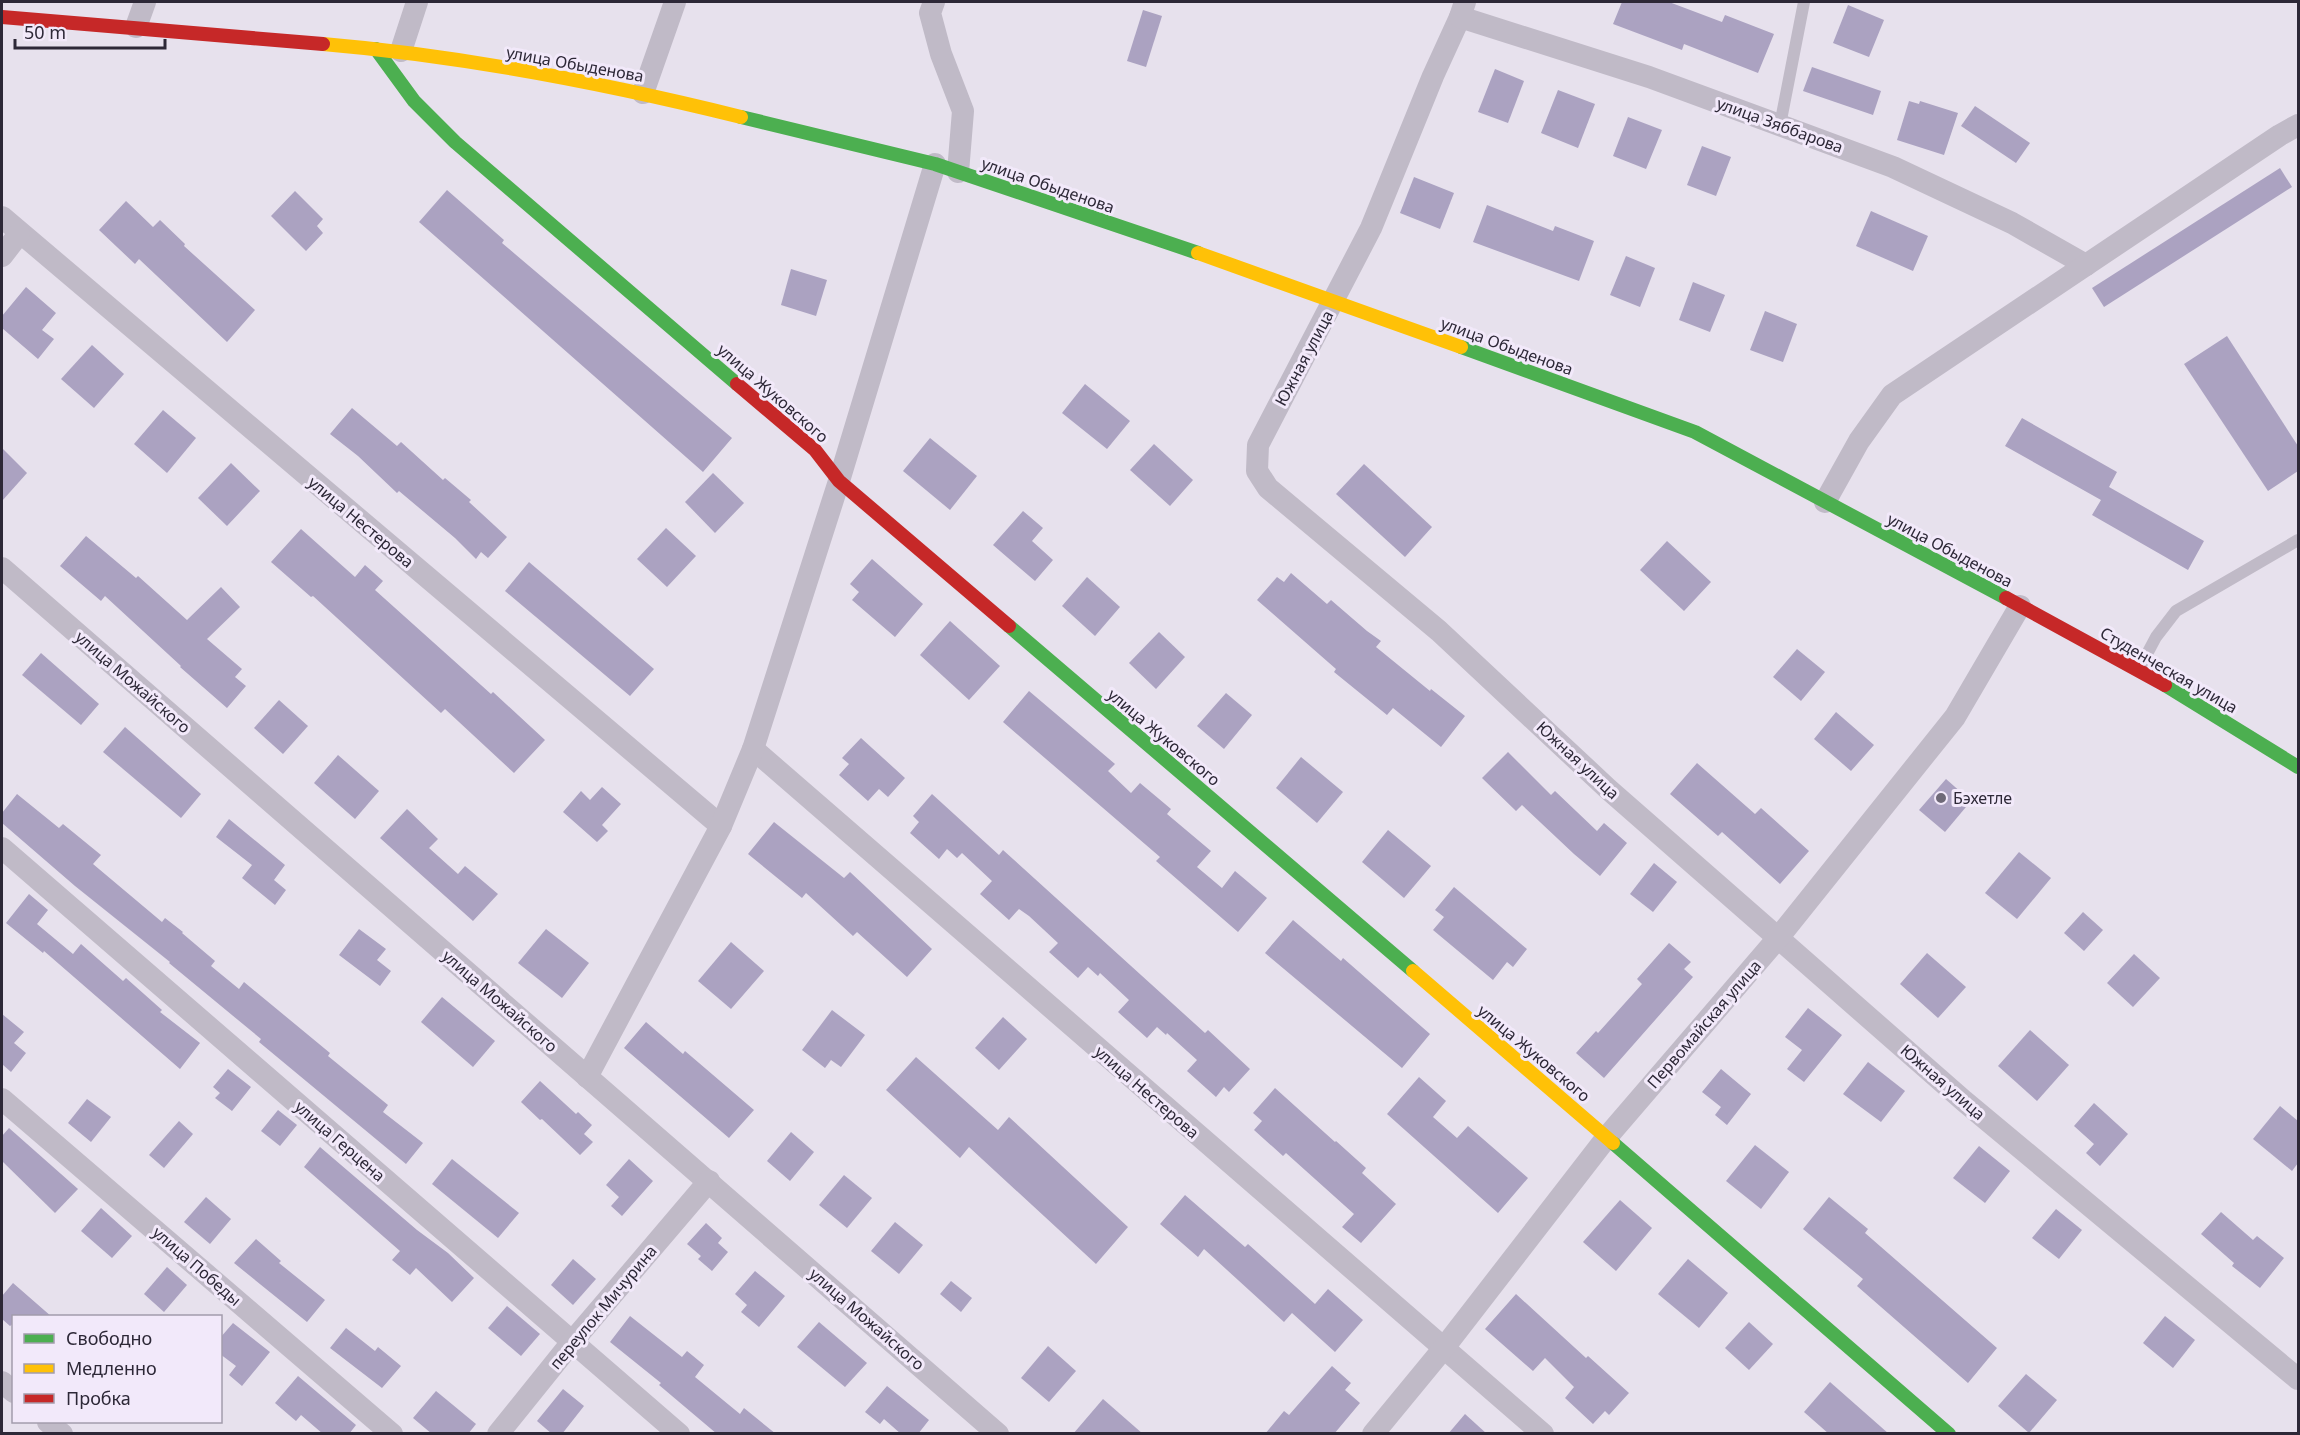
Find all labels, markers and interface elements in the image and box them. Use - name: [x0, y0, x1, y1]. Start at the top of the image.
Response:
- scale bar: [15, 12, 165, 50]
- text: 50 m: [24, 20, 66, 44]
- street label: улица Обыденова: [505, 41, 645, 87]
- street label: улица Зяббарова: [1714, 92, 1846, 158]
- street label: улица Обыденова: [979, 152, 1117, 218]
- street label: Южная улица: [1270, 306, 1338, 410]
- street label: улица Обыденова: [1438, 312, 1576, 380]
- street label: улица Жуковского: [713, 339, 833, 447]
- street label: улица Нестерова: [304, 471, 418, 573]
- street label: улица Обыденова: [1883, 508, 2017, 592]
- street label: Студенческая улица: [2096, 622, 2242, 718]
- street label: улица Можайского: [71, 626, 195, 738]
- street label: улица Жуковского: [1103, 683, 1225, 791]
- street label: Южная улица: [1532, 716, 1624, 804]
- place label: Бэхетле: [1953, 787, 2012, 809]
- marker: Бэхетле: [1934, 791, 1948, 805]
- street label: улица Можайского: [438, 945, 562, 1057]
- street label: Первомайская улица: [1642, 955, 1766, 1093]
- street label: улица Жуковского: [1473, 999, 1595, 1107]
- street label: Южная улица: [1896, 1039, 1990, 1125]
- street label: улица Нестерова: [1090, 1041, 1204, 1143]
- street label: улица Герцена: [290, 1096, 390, 1186]
- street label: улица Победы: [148, 1221, 246, 1311]
- street label: переулок Мичурина: [544, 1240, 662, 1374]
- street label: улица Можайского: [805, 1263, 929, 1375]
- legend: [12, 1315, 222, 1423]
- text: Свободно: [66, 1326, 152, 1350]
- text: Медленно: [66, 1356, 157, 1380]
- text: Пробка: [66, 1386, 131, 1410]

